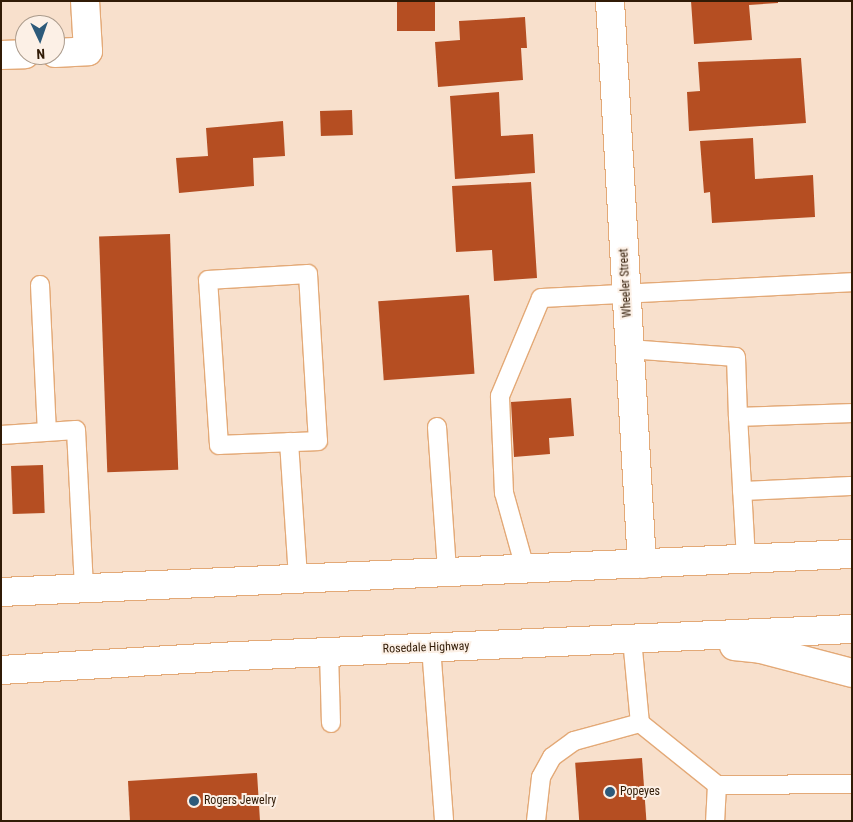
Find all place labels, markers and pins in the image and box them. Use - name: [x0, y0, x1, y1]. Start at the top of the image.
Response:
- place label: Popeyes: [620, 785, 660, 799]
- marker: Popeyes: [604, 786, 616, 798]
- place label: Rogers Jewelry: [204, 794, 276, 808]
- marker: Rogers Jewelry: [188, 795, 200, 807]

